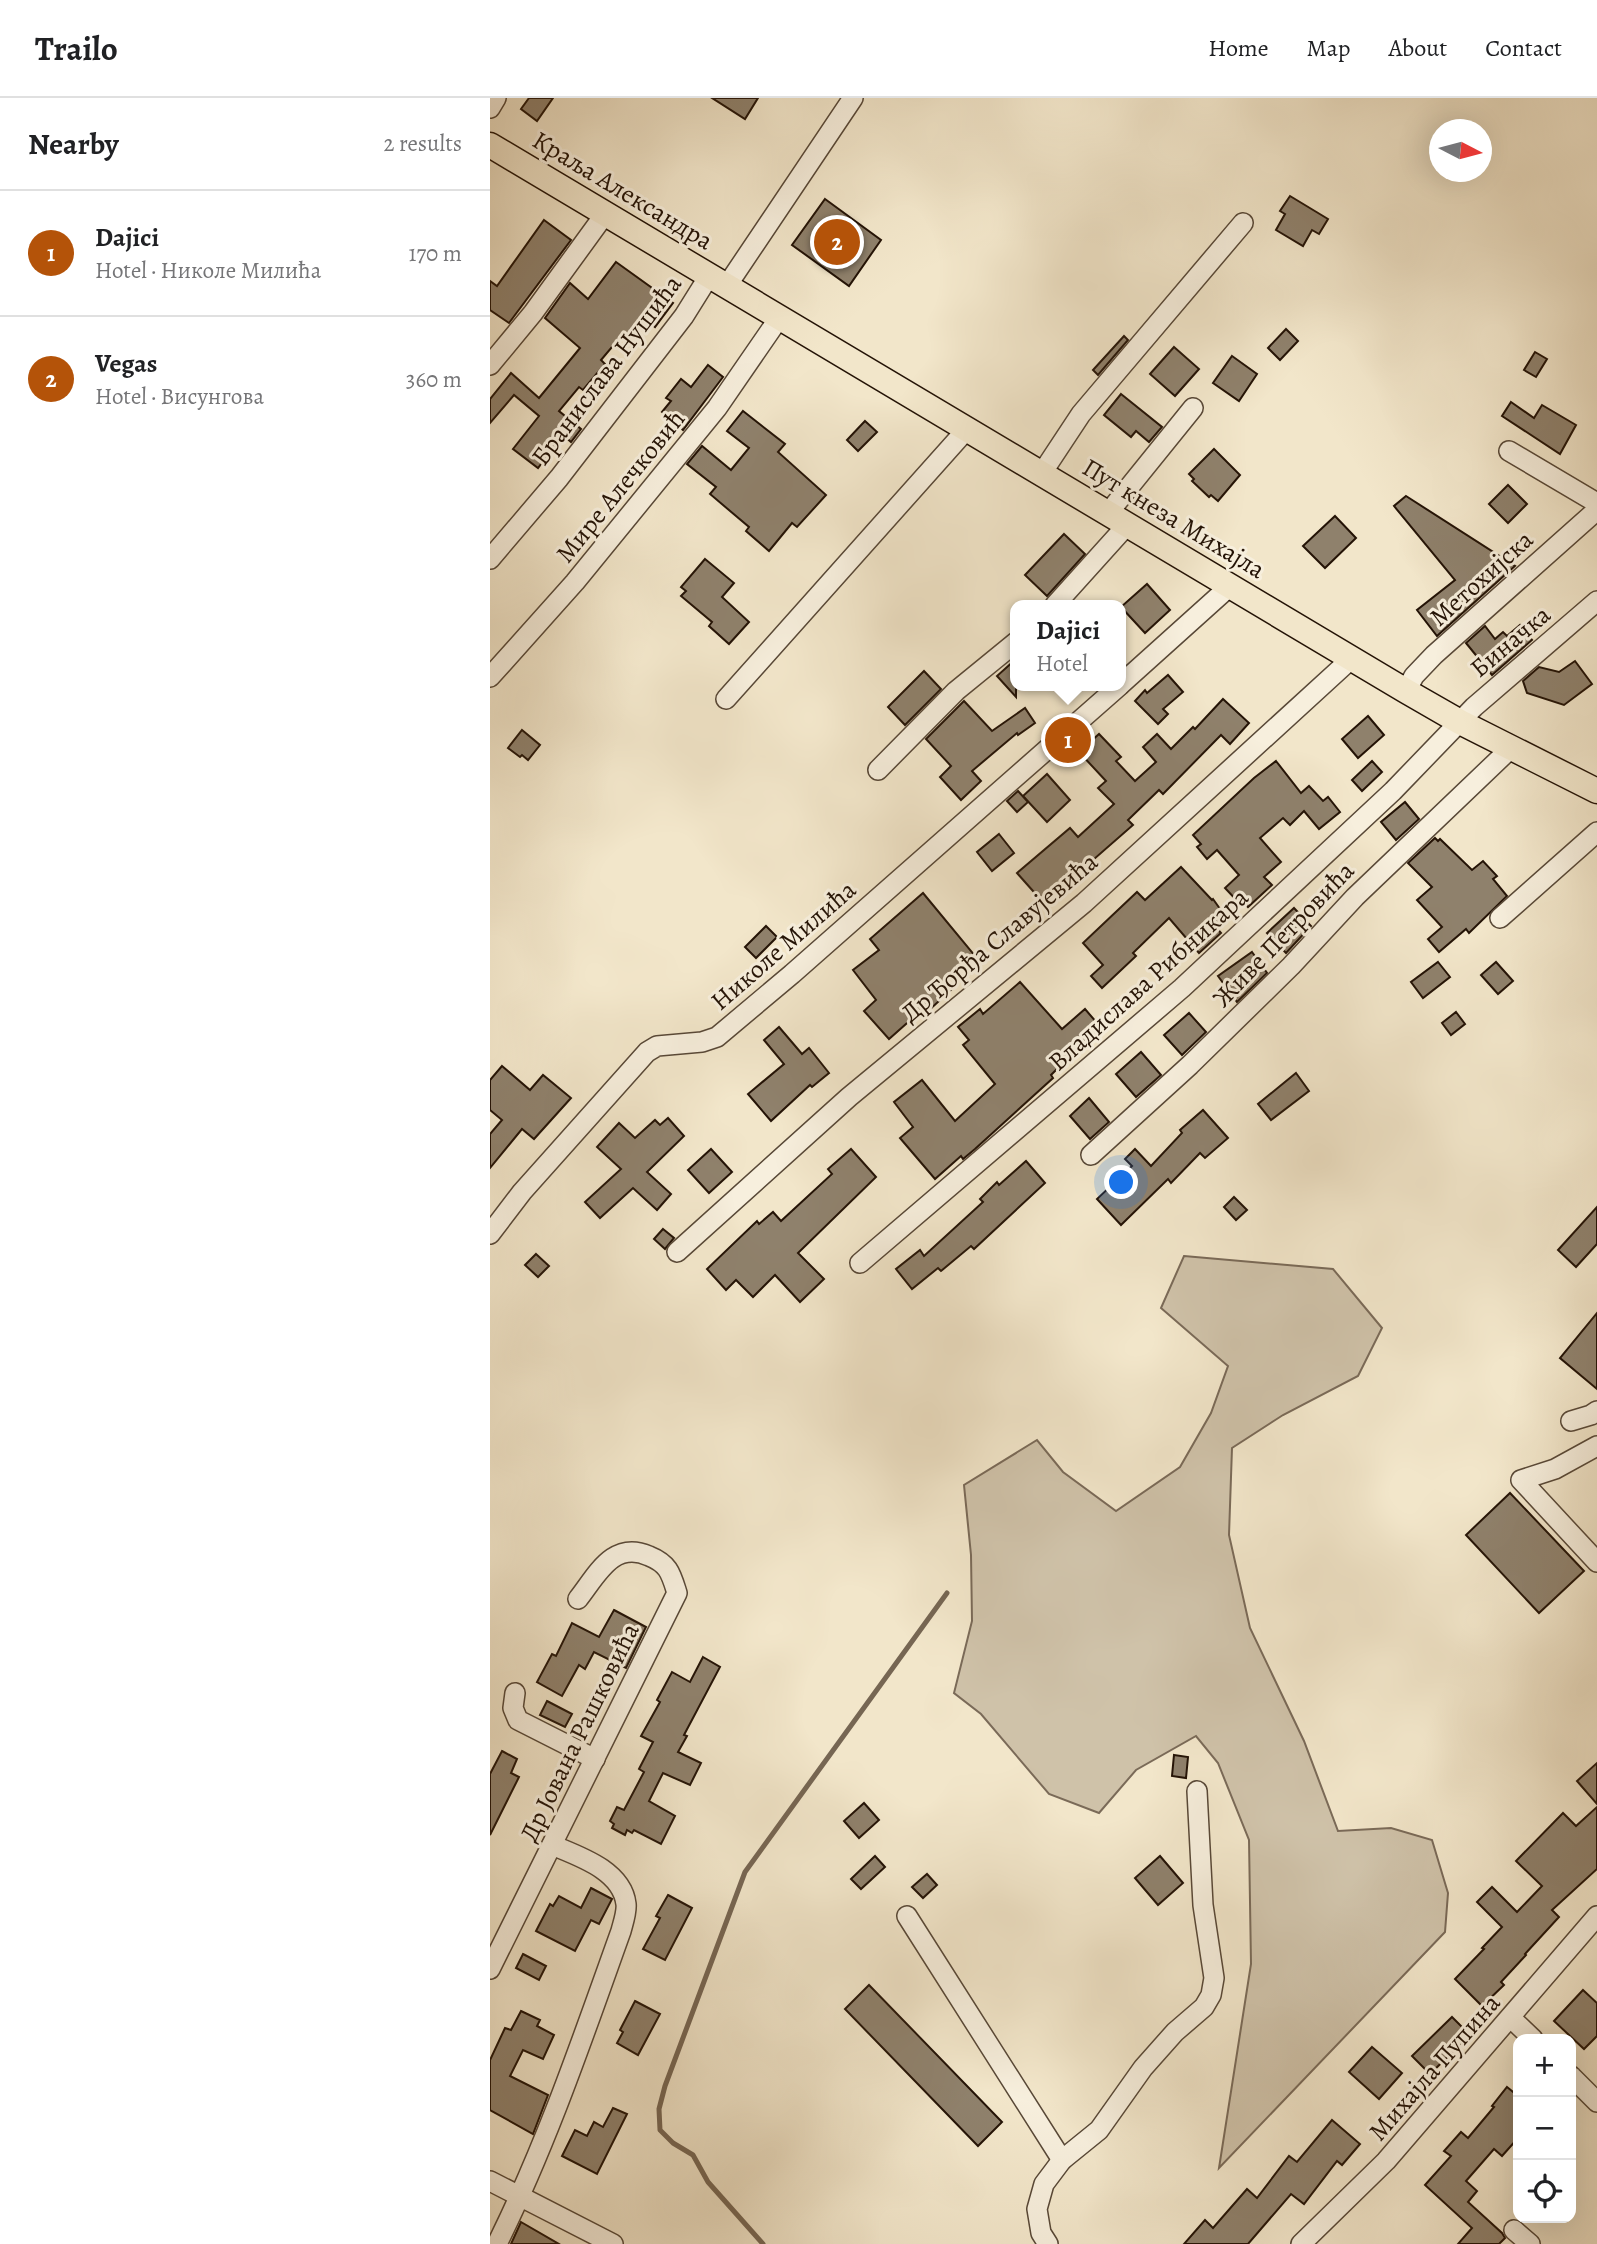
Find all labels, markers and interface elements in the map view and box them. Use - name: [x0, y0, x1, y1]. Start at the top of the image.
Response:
- text: Trailo: [35, 26, 118, 71]
- text: Home: [1208, 32, 1269, 64]
- text: Map: [1307, 32, 1351, 64]
- text: About: [1389, 32, 1447, 64]
- text: Contact: [1485, 32, 1562, 64]
- north arrow: [1429, 119, 1492, 182]
- street label: Краља Александра: [526, 123, 720, 258]
- text: Nearby: [28, 124, 119, 164]
- text: 2 results: [384, 128, 462, 159]
- pin: 2: [814, 216, 860, 268]
- text: Dajici: [95, 220, 159, 255]
- text: 1: [47, 238, 55, 269]
- text: 170 m: [409, 238, 462, 269]
- text: Hotel · Николе Милића: [95, 255, 321, 286]
- street label: Бранислава Нушића: [523, 268, 690, 473]
- text: Vegas: [95, 346, 157, 381]
- text: 2: [45, 364, 57, 395]
- text: 360 m: [406, 364, 462, 395]
- text: Hotel · Висунгова: [95, 381, 264, 412]
- street label: Мире Алечковић: [548, 402, 693, 570]
- street label: Пут кнеза Михајла: [1076, 450, 1272, 587]
- street label: Метохијска: [1422, 522, 1541, 634]
- street label: Биначка: [1463, 597, 1558, 685]
- popup: [1010, 600, 1126, 691]
- text: Dajici: [1036, 613, 1100, 648]
- text: Hotel: [1036, 648, 1088, 679]
- pin: 1: [1045, 714, 1091, 766]
- street label: Др Ђорђа Славујевића: [893, 845, 1105, 1030]
- street label: Живе Петровића: [1205, 854, 1362, 1015]
- street label: Николе Милића: [703, 873, 863, 1018]
- street label: Владислава Рибникара: [1041, 880, 1256, 1079]
- your location: [1104, 1165, 1138, 1199]
- street label: Др Јована Рашковића: [511, 1617, 648, 1847]
- street label: Михајла Пупина: [1361, 1986, 1508, 2148]
- map controls: [1513, 2034, 1576, 2223]
- button: +: [1513, 2034, 1576, 2097]
- button: −: [1513, 2097, 1576, 2160]
- button: locate: [1513, 2160, 1576, 2223]

